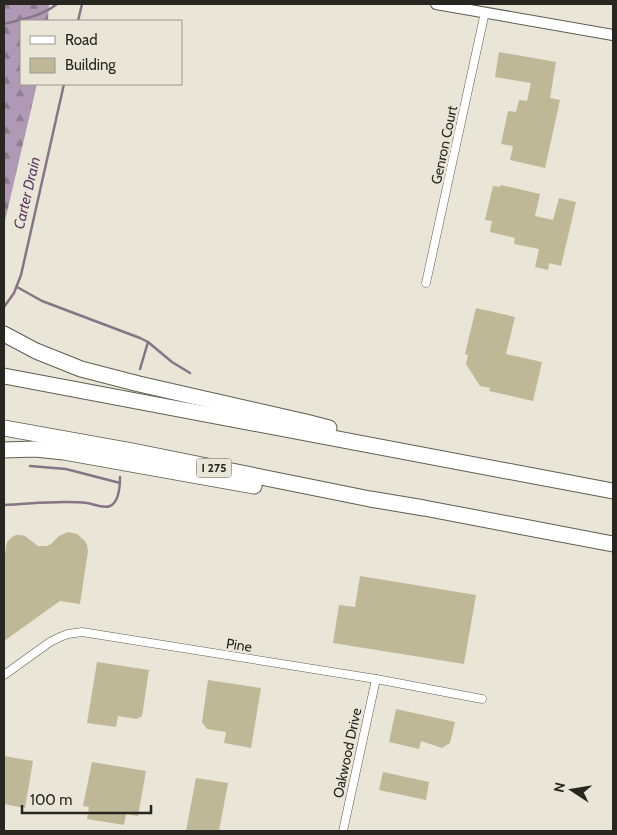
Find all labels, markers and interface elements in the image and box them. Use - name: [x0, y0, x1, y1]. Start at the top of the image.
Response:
- legend: [20, 20, 182, 85]
- text: Road: [65, 31, 98, 49]
- text: Building: [65, 56, 116, 74]
- street label: Genron Court: [427, 104, 461, 186]
- water label: Carter Drain: [10, 155, 44, 231]
- road number: I 275: [196, 458, 232, 478]
- street label: Pine: [225, 634, 253, 656]
- street label: Oakwood Drive: [329, 706, 365, 800]
- north arrow: [547, 765, 597, 815]
- text: N: [549, 781, 569, 794]
- scale bar: [22, 782, 151, 814]
- text: 100 m: [30, 791, 72, 809]

